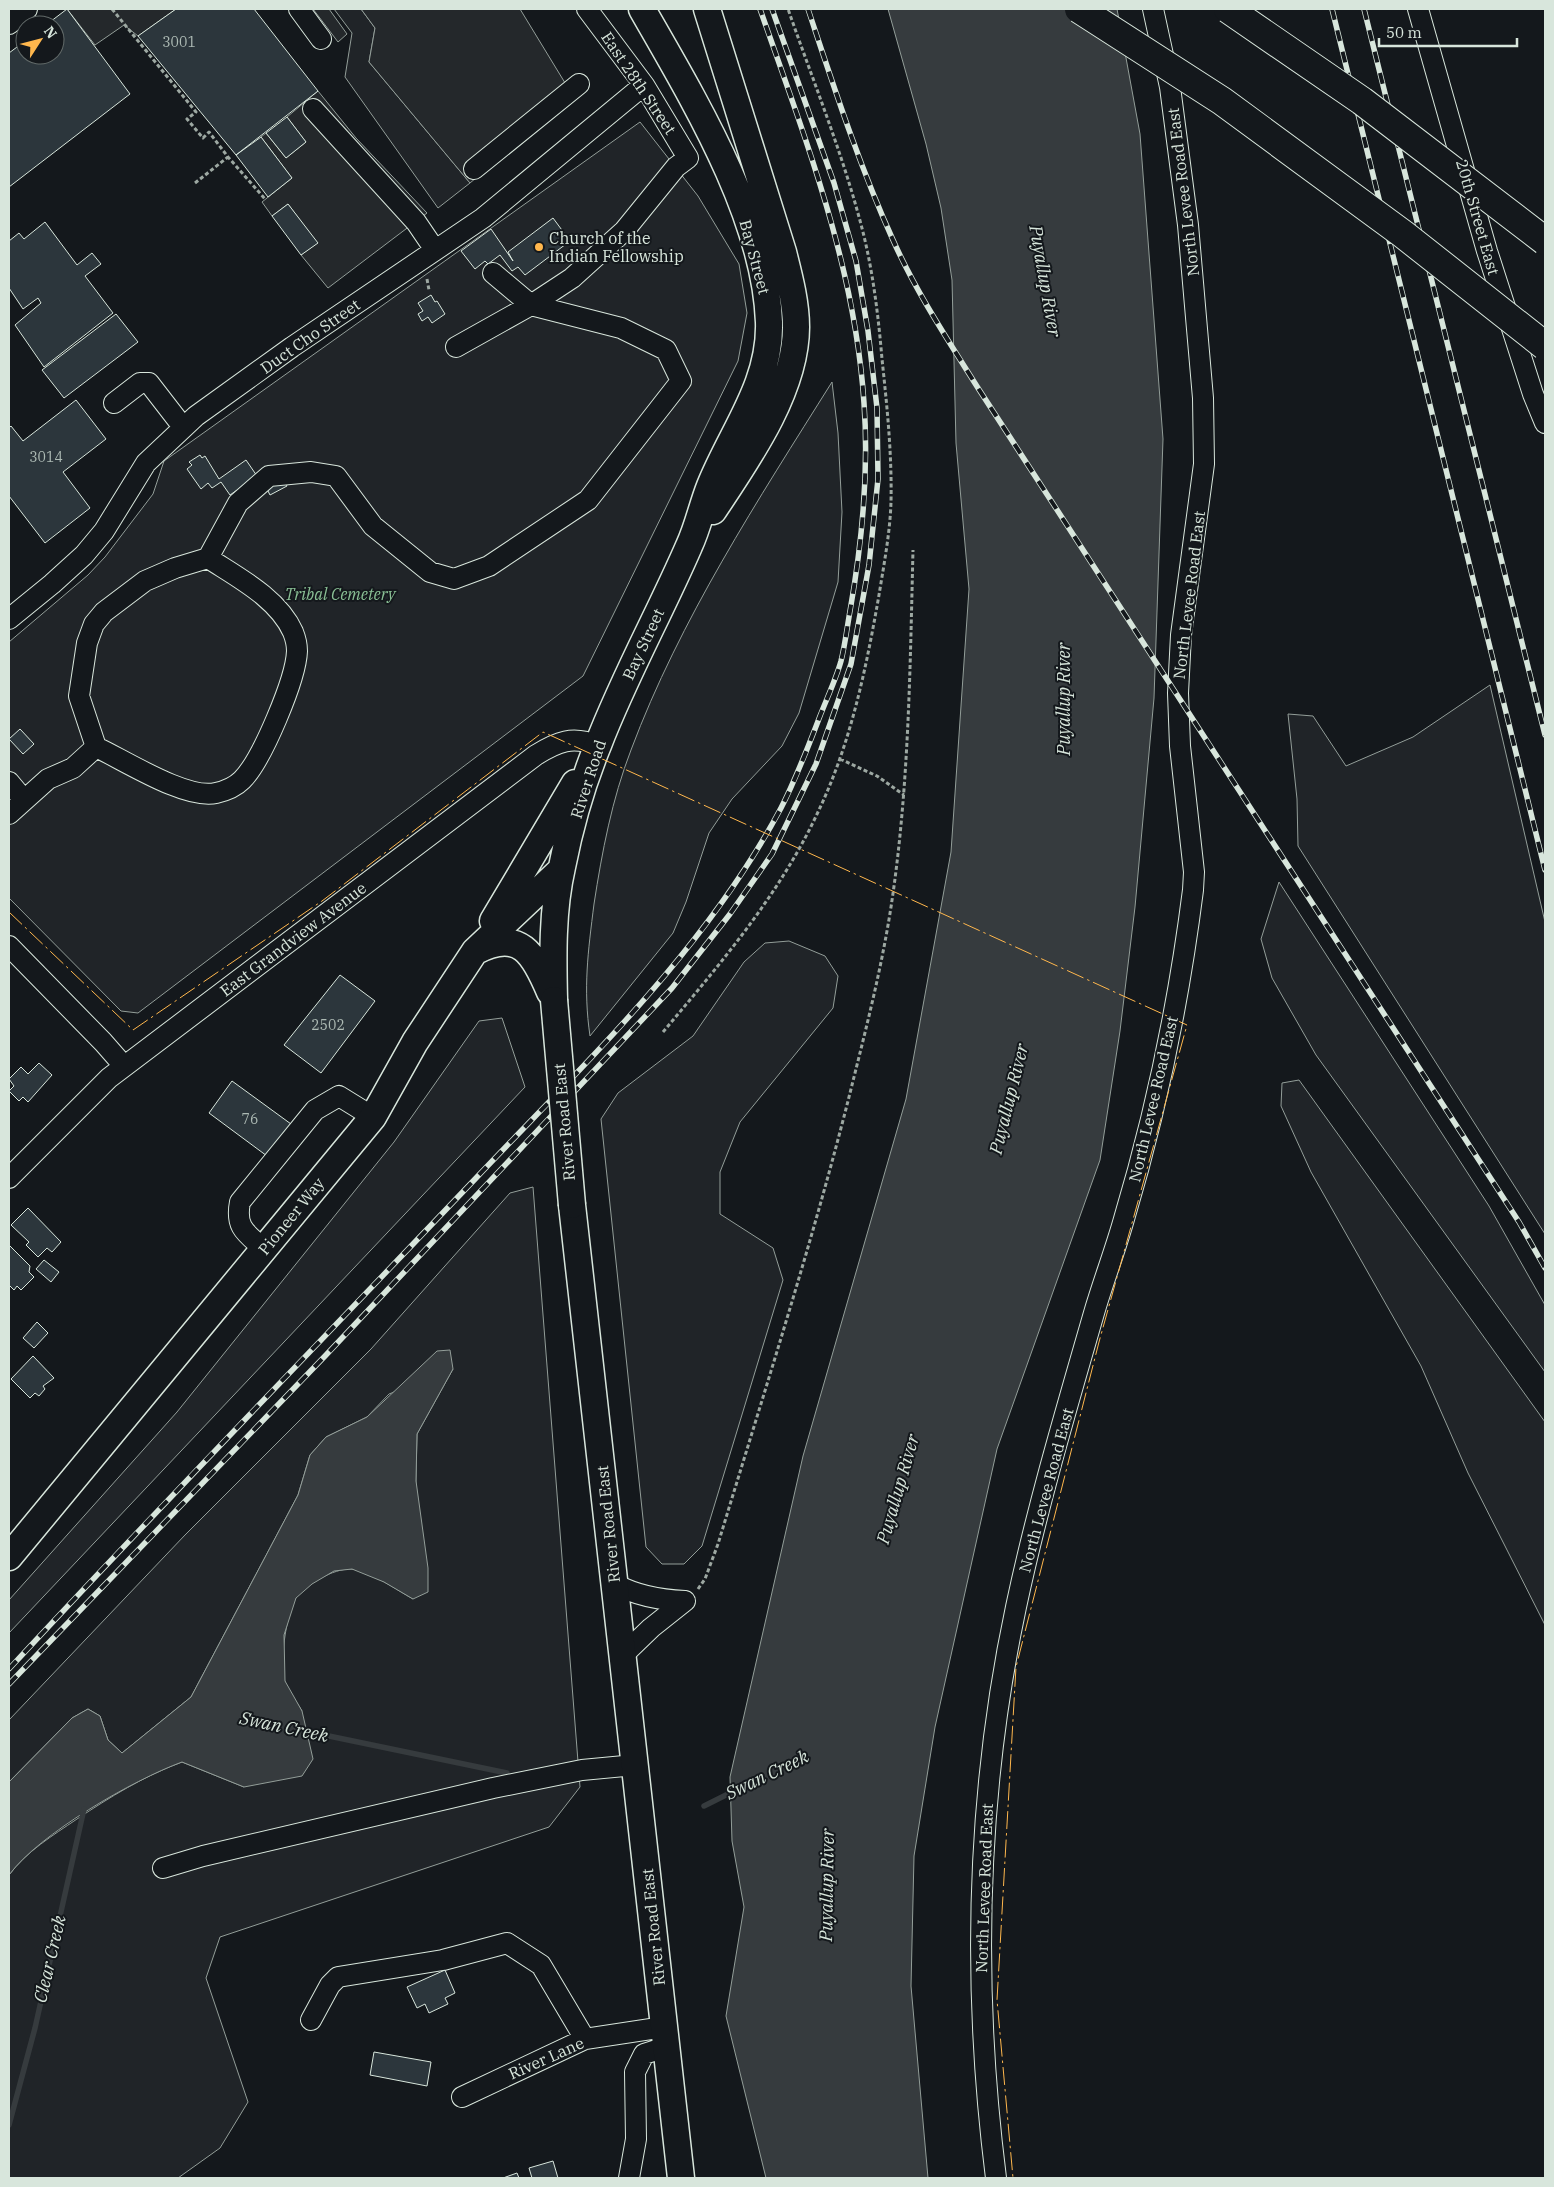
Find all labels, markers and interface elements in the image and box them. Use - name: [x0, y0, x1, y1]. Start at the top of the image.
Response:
- north arrow: [15, 15, 65, 65]
- scale bar: [1379, 15, 1516, 47]
- text: N: [40, 23, 61, 42]
- text: 50 m: [1386, 23, 1422, 42]
- street label: East 28th Street: [597, 28, 681, 138]
- house number: 3001: [162, 33, 196, 51]
- street label: North Levee Road East: [1163, 106, 1203, 277]
- street label: 20th Street East: [1452, 157, 1504, 278]
- street label: Bay Street: [735, 217, 775, 297]
- water label: Puyallup River: [1024, 222, 1067, 340]
- place label: Church of the Indian Fellowship: [549, 228, 684, 266]
- marker: Church of the Indian Fellowship: [533, 241, 545, 253]
- street label: Duct Cho Street: [256, 294, 364, 378]
- house number: 3014: [29, 448, 63, 466]
- street label: North Levee Road East: [1169, 509, 1209, 680]
- park label: Tribal Cemetery: [285, 584, 397, 604]
- street label: Bay Street: [618, 605, 668, 683]
- water label: Puyallup River: [1052, 641, 1075, 756]
- street label: River Road: [566, 737, 610, 821]
- street label: East Grandview Avenue: [216, 877, 370, 1001]
- street label: North Levee Road East: [1124, 1014, 1182, 1184]
- house number: 2502: [311, 1016, 345, 1034]
- water label: Puyallup River: [983, 1040, 1034, 1157]
- street label: River Road East: [549, 1062, 579, 1182]
- house number: 76: [242, 1110, 258, 1128]
- street label: Pioneer Way: [254, 1173, 329, 1259]
- street label: North Levee Road East: [1014, 1405, 1078, 1574]
- water label: Puyallup River: [871, 1430, 924, 1547]
- street label: River Road East: [592, 1464, 624, 1584]
- water label: Swan Creek: [237, 1706, 331, 1747]
- water label: Swan Creek: [720, 1744, 813, 1805]
- street label: North Levee Road East: [971, 1803, 997, 1973]
- water label: Puyallup River: [814, 1827, 839, 1943]
- street label: River Road East: [637, 1867, 669, 1987]
- water label: Clear Creek: [28, 1913, 71, 2005]
- street label: River Lane: [505, 2032, 587, 2084]

